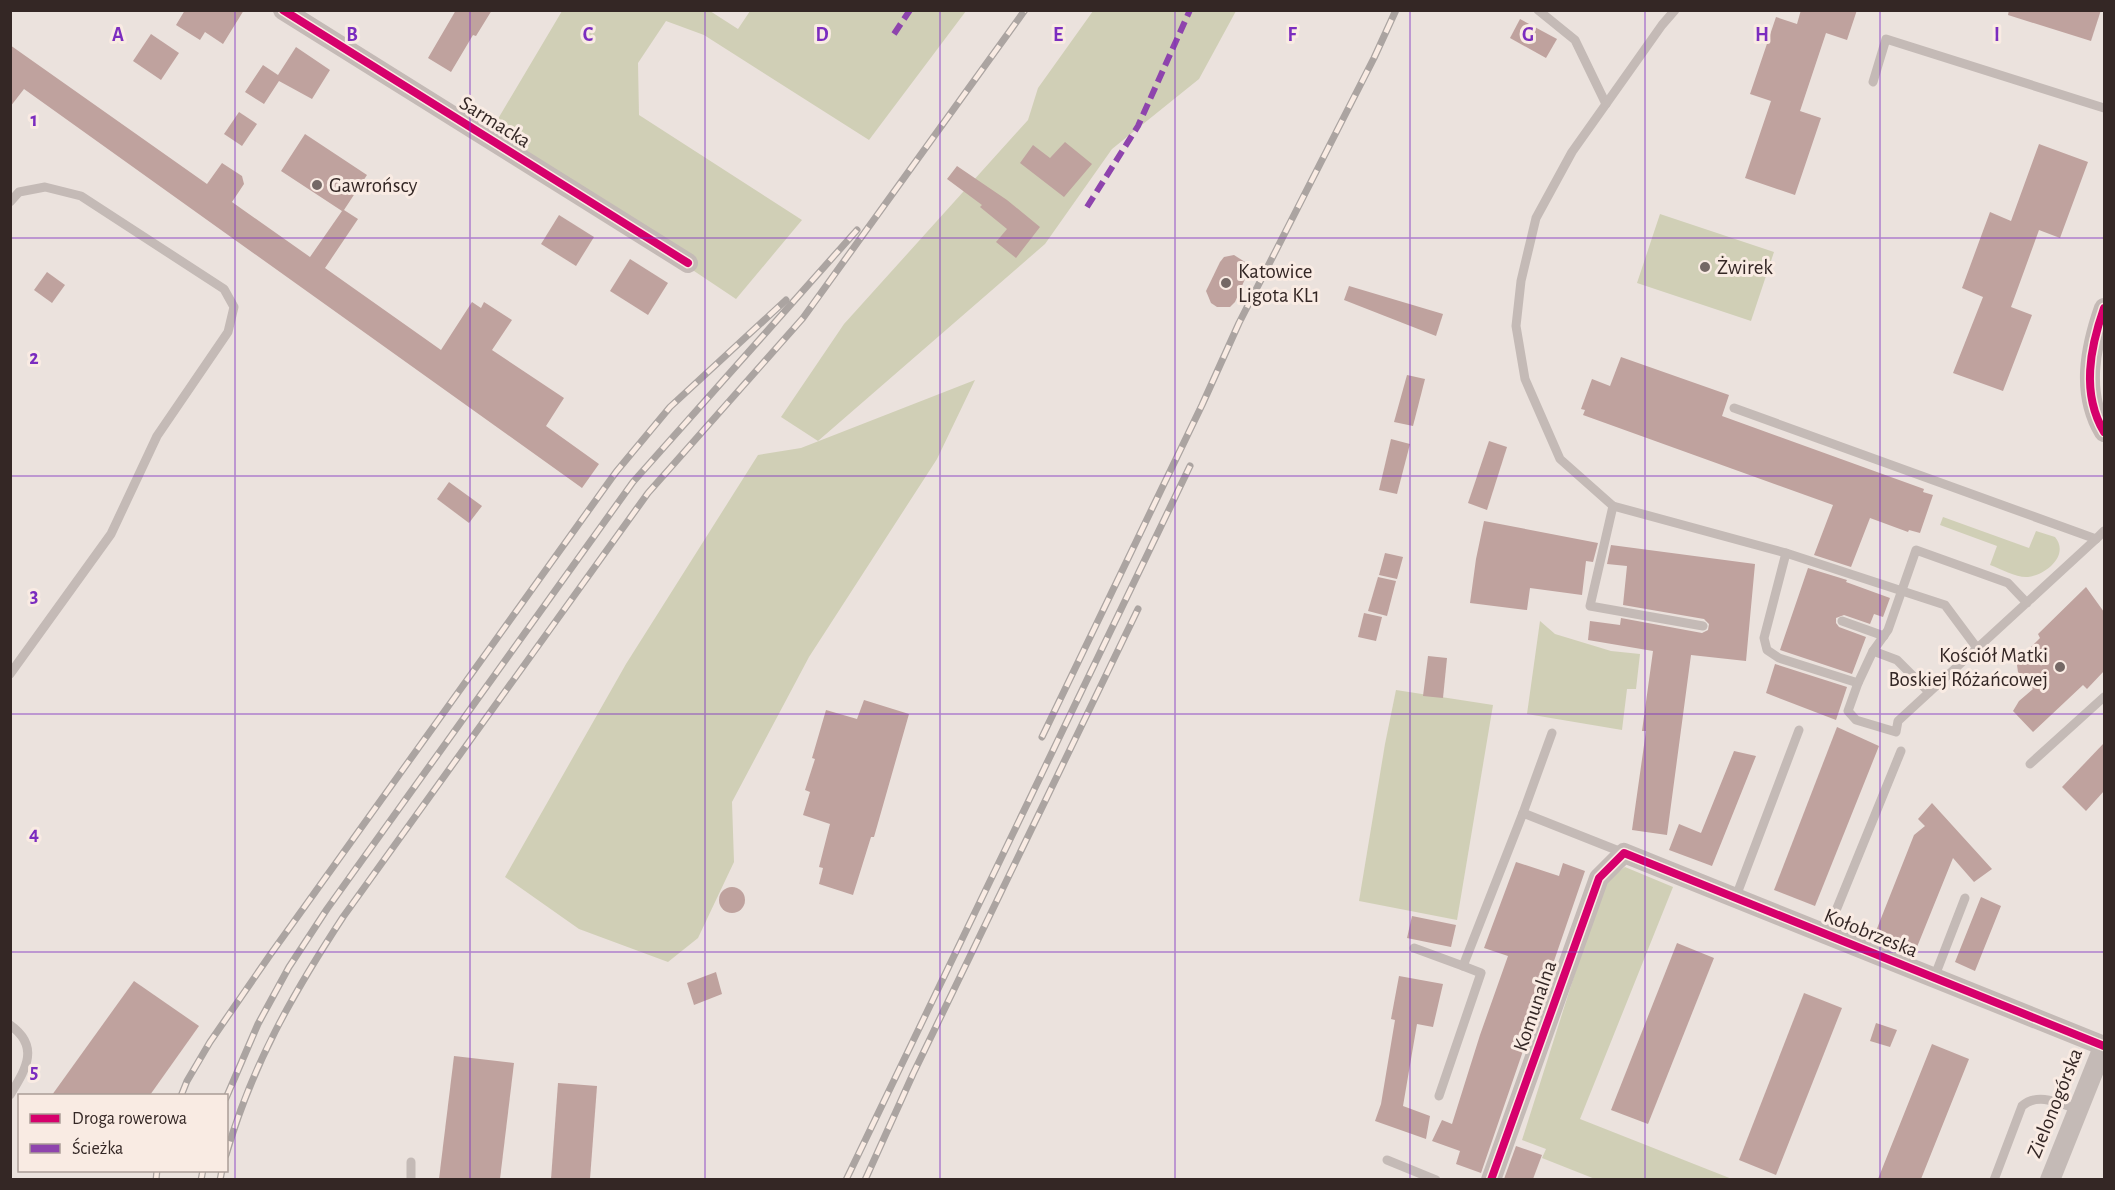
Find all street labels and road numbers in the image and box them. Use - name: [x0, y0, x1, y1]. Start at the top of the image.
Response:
- street label: Sarmacka: [456, 92, 534, 152]
- street label: Kołobrzeska: [1821, 905, 1921, 961]
- street label: Komunalna: [1510, 958, 1560, 1054]
- street label: Zielonogórska: [2024, 1045, 2087, 1161]

